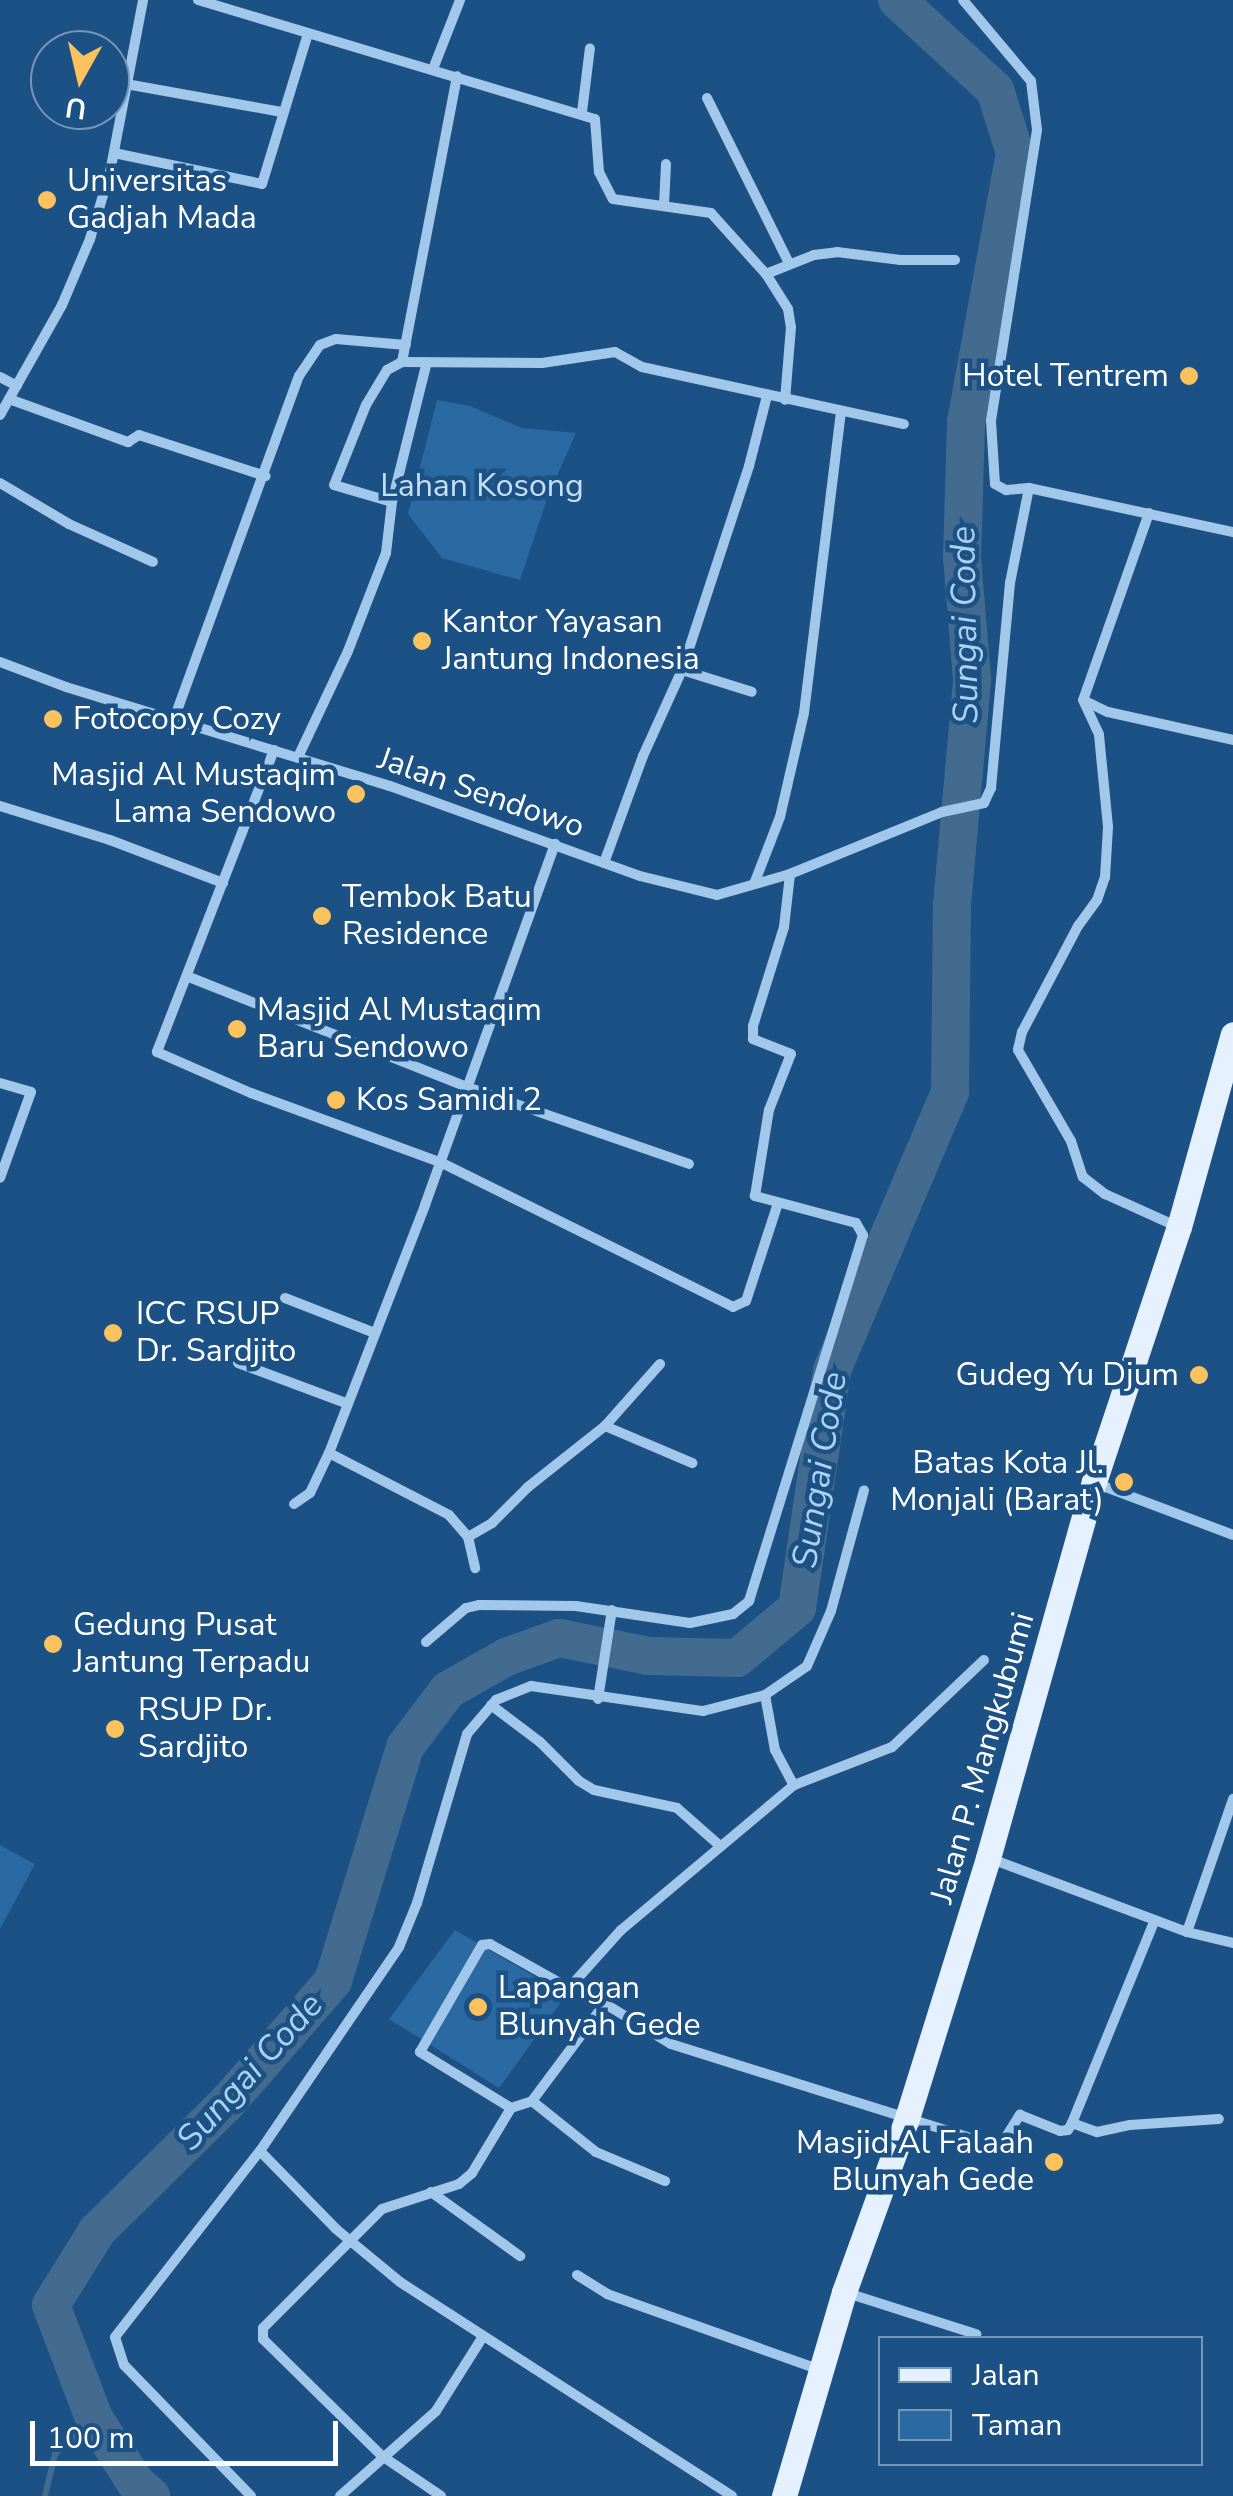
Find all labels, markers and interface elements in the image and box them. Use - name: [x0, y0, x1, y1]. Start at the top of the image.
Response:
- north arrow: [30, 30, 130, 130]
- text: U: [63, 87, 89, 128]
- place label: Universitas Gadjah Mada: [67, 163, 257, 238]
- marker: Universitas Gadjah Mada: [36, 189, 58, 211]
- place label: Hotel Tentrem: [962, 357, 1169, 395]
- marker: Hotel Tentrem: [1178, 365, 1200, 387]
- park label: Lahan Kosong: [380, 467, 584, 505]
- water label: Sungai Code: [942, 526, 988, 724]
- place label: Kantor Yayasan Jantung Indonesia: [442, 604, 700, 679]
- marker: Kantor Yayasan Jantung Indonesia: [411, 630, 433, 652]
- place label: Fotocopy Cozy: [73, 700, 281, 738]
- marker: Fotocopy Cozy: [42, 708, 64, 730]
- street label: Jalan Sendowo: [373, 740, 589, 846]
- place label: Masjid Al Mustaqim Lama Sendowo: [51, 757, 336, 832]
- marker: Masjid Al Mustaqim Lama Sendowo: [345, 783, 367, 805]
- place label: Tembok Batu Residence: [342, 879, 532, 954]
- marker: Tembok Batu Residence: [311, 905, 333, 927]
- place label: Masjid Al Mustaqim Baru Sendowo: [257, 992, 542, 1067]
- marker: Masjid Al Mustaqim Baru Sendowo: [226, 1018, 248, 1040]
- place label: Kos Samidi 2: [356, 1081, 542, 1119]
- marker: Kos Samidi 2: [325, 1089, 347, 1111]
- place label: ICC RSUP Dr. Sardjito: [136, 1296, 296, 1371]
- marker: ICC RSUP Dr. Sardjito: [100, 1320, 126, 1346]
- place label: Gudeg Yu Djum: [956, 1356, 1179, 1394]
- marker: Gudeg Yu Djum: [1188, 1364, 1210, 1386]
- water label: Sungai Code: [784, 1369, 856, 1571]
- place label: Batas Kota Jl. Monjali (Barat): [890, 1445, 1104, 1520]
- marker: Batas Kota Jl. Monjali (Barat): [1113, 1471, 1135, 1493]
- place label: Gedung Pusat Jantung Terpadu: [73, 1607, 310, 1682]
- street label: Jalan P. Mangkubumi: [923, 1608, 1043, 1908]
- marker: Gedung Pusat Jantung Terpadu: [42, 1633, 64, 1655]
- place label: RSUP Dr. Sardjito: [138, 1692, 273, 1767]
- marker: RSUP Dr. Sardjito: [102, 1716, 128, 1742]
- place label: Lapangan Blunyah Gede: [498, 1970, 700, 2045]
- water label: Sungai Code: [168, 1984, 332, 2160]
- marker: Lapangan Blunyah Gede: [467, 1996, 489, 2018]
- place label: Masjid Al Falaah Blunyah Gede: [796, 2125, 1034, 2200]
- marker: Masjid Al Falaah Blunyah Gede: [1043, 2151, 1065, 2173]
- legend: [878, 2336, 1203, 2466]
- text: Jalan: [972, 2355, 1039, 2396]
- scale bar: [35, 2401, 342, 2463]
- text: Taman: [972, 2405, 1062, 2446]
- text: 100 m: [47, 2418, 134, 2459]

